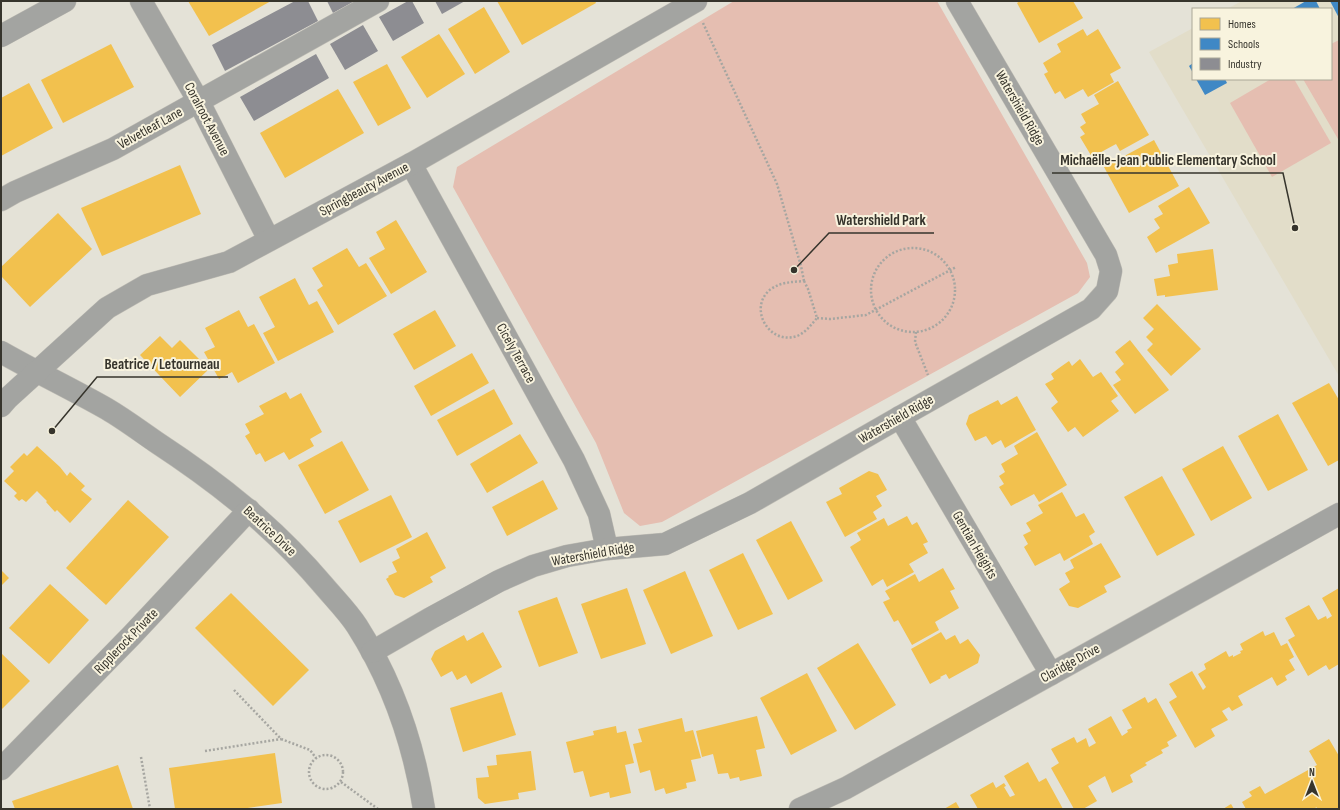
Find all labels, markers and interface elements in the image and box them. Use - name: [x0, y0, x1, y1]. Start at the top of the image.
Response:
- legend: [1192, 8, 1332, 80]
- text: Homes: [1228, 17, 1256, 32]
- text: Schools: [1228, 37, 1260, 52]
- text: Industry: [1228, 57, 1262, 72]
- street label: Watershield Ridge: [992, 67, 1048, 149]
- street label: Coralroot Avenue: [181, 80, 233, 158]
- street label: Velvetleaf Lane: [115, 103, 185, 153]
- callout: Michaëlle-Jean Public Elementary School: [1052, 146, 1283, 173]
- text: Michaëlle-Jean Public Elementary School: [1060, 151, 1276, 170]
- street label: Springbeauty Avenue: [316, 158, 412, 220]
- callout: Watershield Park: [829, 206, 934, 233]
- text: Watershield Park: [836, 211, 926, 230]
- street label: Cicely Terrace: [493, 320, 539, 386]
- callout: Beatrice / Letourneau: [97, 350, 228, 377]
- text: Beatrice / Letourneau: [104, 355, 220, 374]
- street label: Watershield Ridge: [855, 391, 937, 447]
- street label: Beatrice Drive: [240, 502, 300, 560]
- street label: Gentian Heights: [949, 508, 1001, 582]
- street label: Watershield Ridge: [550, 538, 636, 570]
- street label: Ripplerock Private: [91, 605, 161, 677]
- street label: Claridge Drive: [1037, 640, 1103, 686]
- north arrow: [1292, 762, 1332, 802]
- text: N: [1309, 766, 1315, 779]

